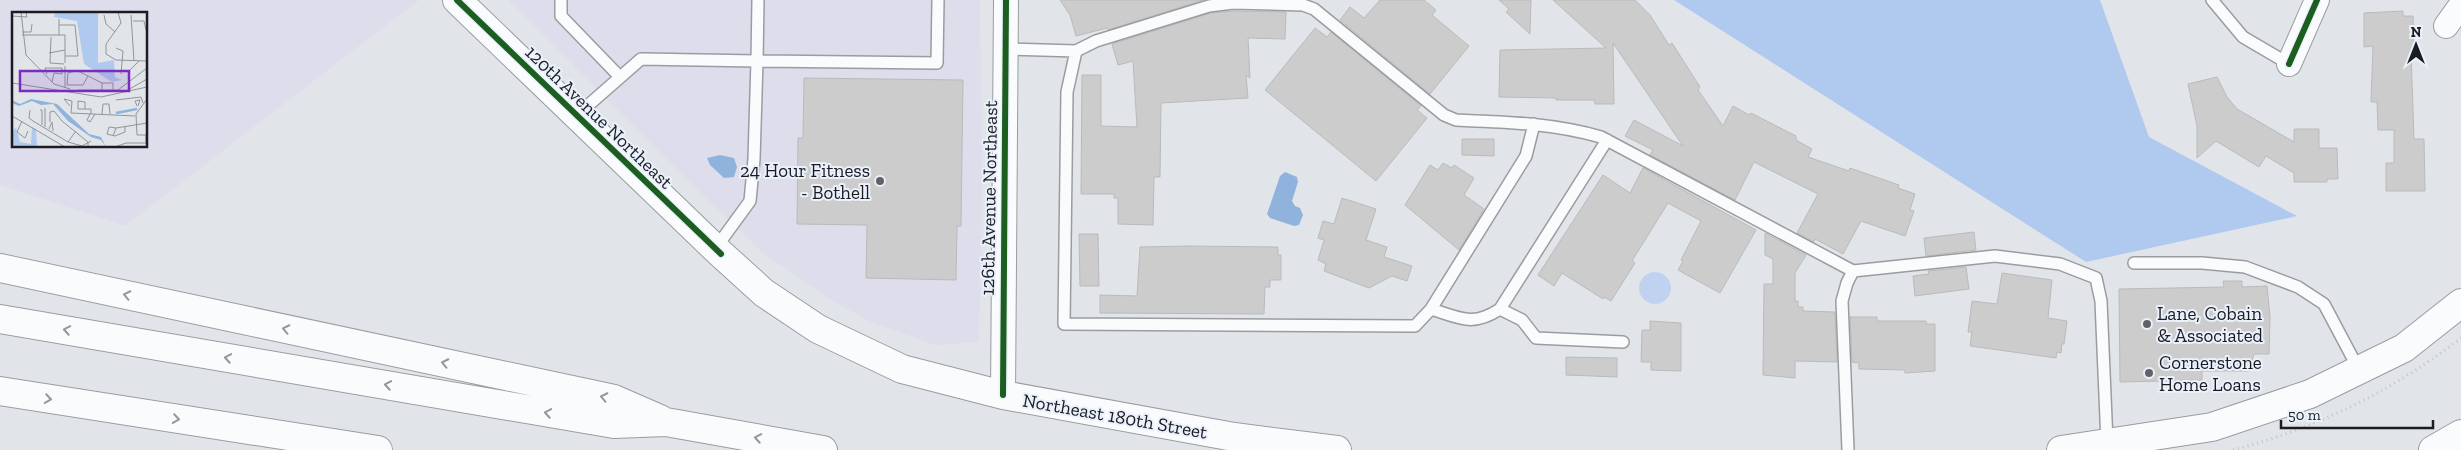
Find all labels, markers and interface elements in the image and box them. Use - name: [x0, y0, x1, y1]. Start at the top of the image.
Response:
- inset map: [12, 12, 148, 148]
- north arrow: [2391, 20, 2441, 70]
- text: N: [2411, 24, 2422, 41]
- street label: 120th Avenue Northeast: [520, 41, 678, 193]
- street label: 126th Avenue Northeast: [976, 100, 1002, 296]
- place label: 24 Hour Fitness - Bothell: [740, 159, 870, 204]
- marker: 24 Hour Fitness - Bothell: [874, 175, 886, 187]
- one-way arrow: [123, 290, 132, 301]
- place label: Lane, Cobain & Associated: [2157, 302, 2264, 347]
- marker: Lane, Cobain & Associated: [2141, 318, 2153, 330]
- one-way arrow: [282, 324, 291, 335]
- one-way arrow: [63, 326, 72, 336]
- place label: Cornerstone Home Loans: [2159, 351, 2262, 396]
- one-way arrow: [223, 353, 232, 363]
- one-way arrow: [441, 358, 450, 369]
- marker: Cornerstone Home Loans: [2143, 367, 2155, 379]
- one-way arrow: [383, 381, 392, 391]
- street label: Northeast 180th Street: [1021, 388, 1209, 444]
- one-way arrow: [45, 393, 53, 404]
- one-way arrow: [600, 393, 609, 403]
- scale bar: [2281, 398, 2434, 430]
- text: 50 m: [2288, 406, 2321, 424]
- one-way arrow: [544, 408, 552, 418]
- one-way arrow: [172, 413, 180, 423]
- one-way arrow: [753, 434, 762, 444]

